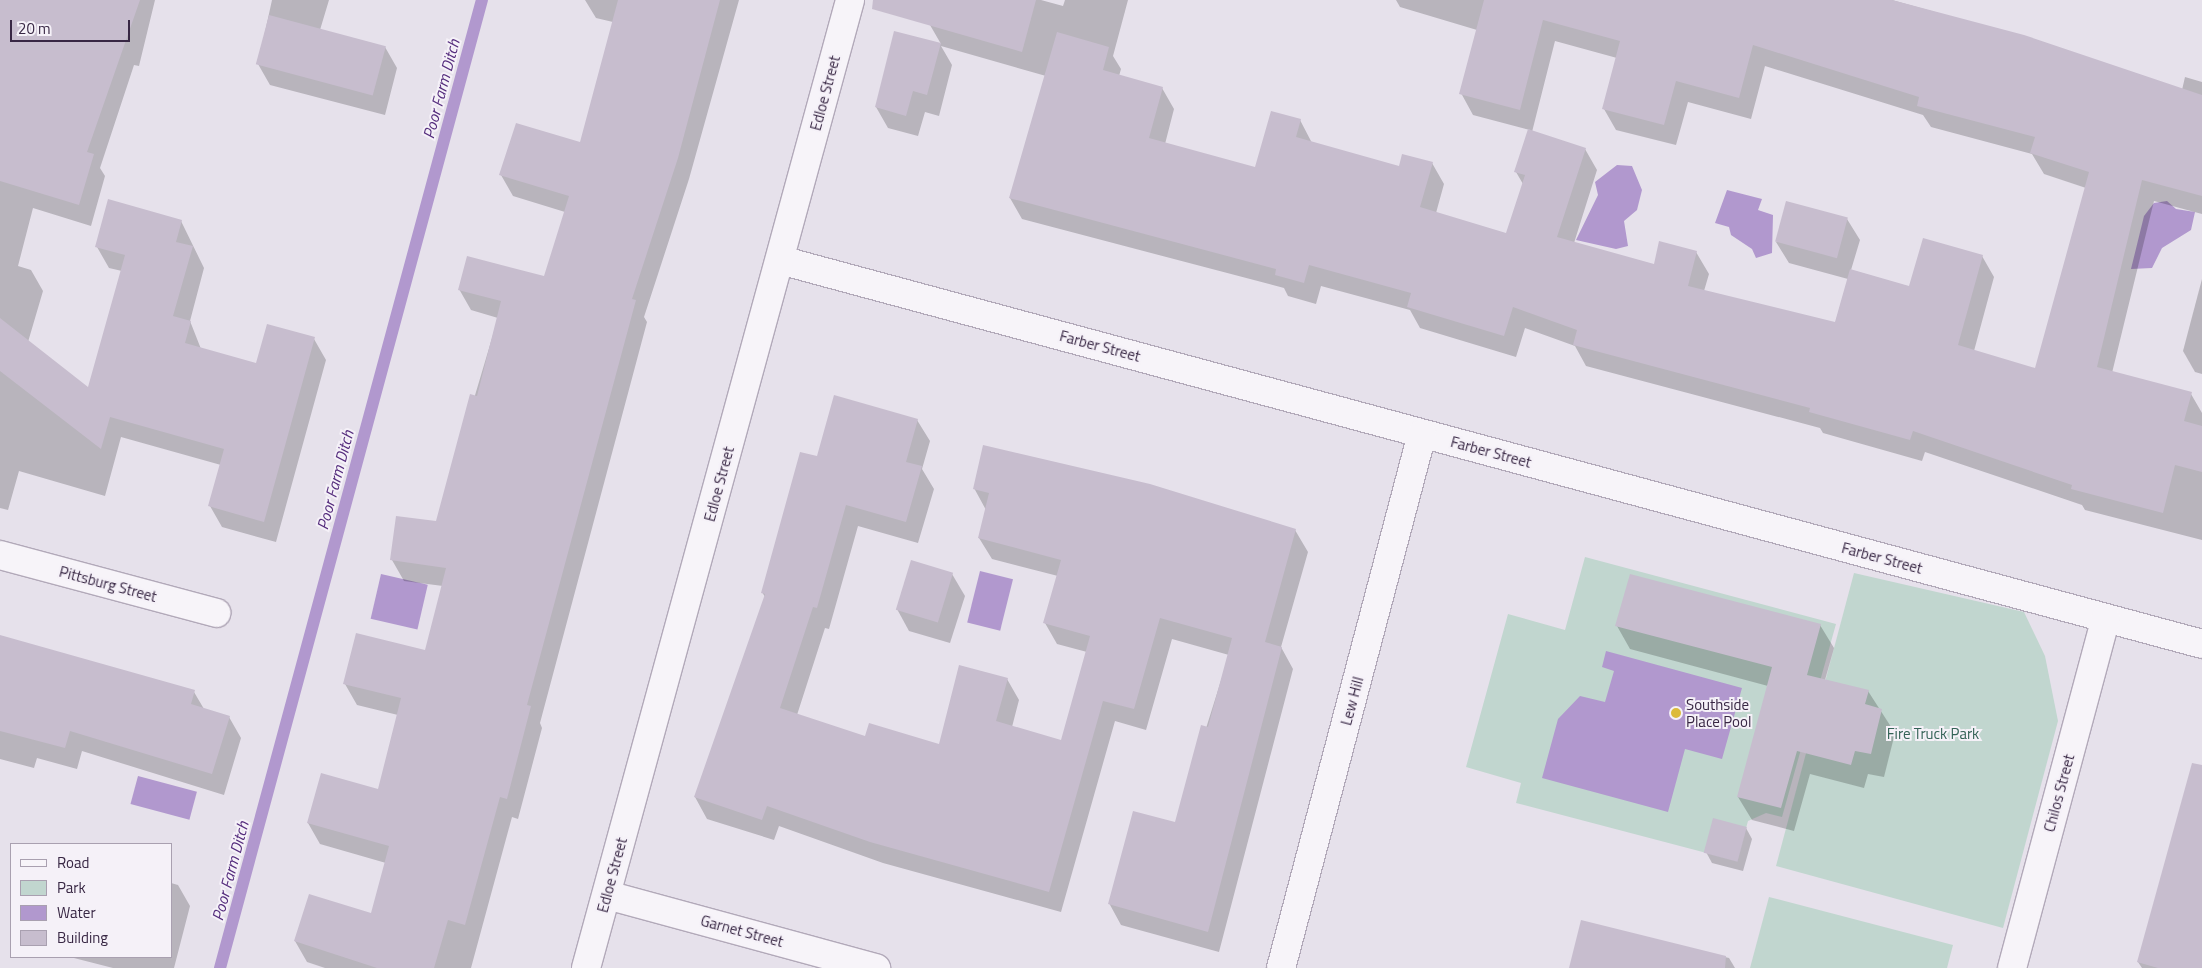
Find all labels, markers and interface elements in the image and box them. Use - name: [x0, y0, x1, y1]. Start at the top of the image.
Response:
- scale bar: [12, 10, 132, 42]
- text: 20 m: [18, 17, 51, 40]
- water label: Poor Farm Ditch: [419, 37, 463, 141]
- street label: Edloe Street: [806, 53, 844, 133]
- street label: Farber Street: [1058, 327, 1142, 365]
- water label: Poor Farm Ditch: [313, 428, 357, 532]
- street label: Farber Street: [1449, 433, 1533, 471]
- street label: Edloe Street: [700, 444, 738, 524]
- street label: Farber Street: [1840, 539, 1924, 577]
- street label: Pittsburg Street: [57, 562, 159, 606]
- street label: Lew Hill: [1337, 675, 1367, 727]
- place label: Southside Place Pool: [1686, 695, 1751, 730]
- marker: Southside Place Pool: [1670, 707, 1682, 719]
- park label: Fire Truck Park: [1887, 725, 1979, 743]
- street label: Chilos Street: [2040, 752, 2078, 834]
- water label: Poor Farm Ditch: [208, 819, 252, 923]
- street label: Edloe Street: [593, 835, 631, 915]
- legend: [10, 843, 172, 958]
- text: Road: [57, 851, 89, 874]
- text: Park: [57, 876, 86, 899]
- text: Water: [57, 901, 96, 924]
- street label: Garnet Street: [699, 911, 785, 951]
- text: Building: [57, 926, 108, 949]

